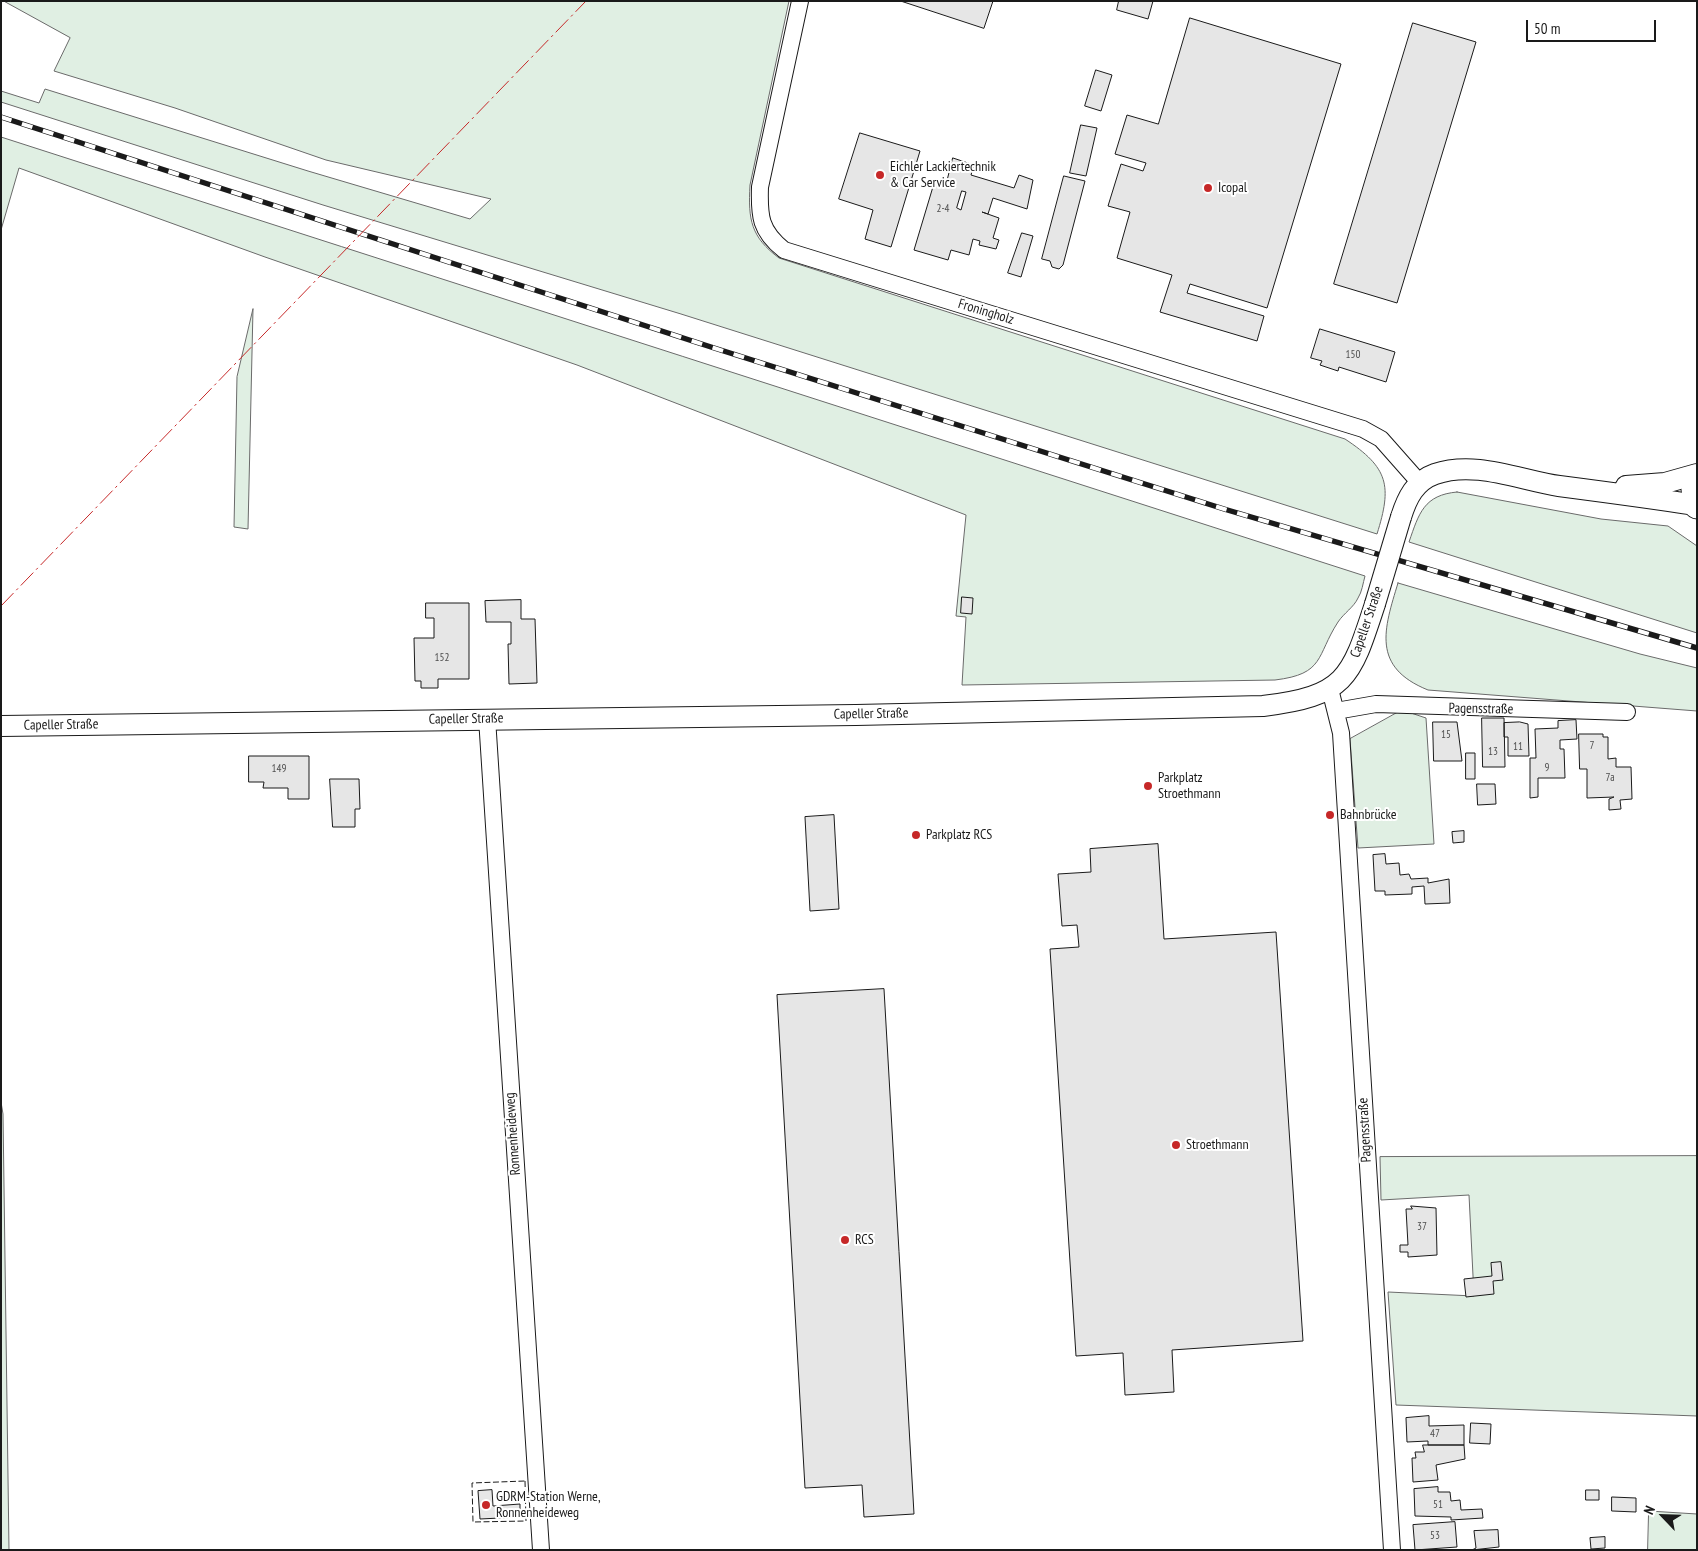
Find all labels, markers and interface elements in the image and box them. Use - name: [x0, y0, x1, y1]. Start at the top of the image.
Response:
- scale bar: [1528, 10, 1658, 42]
- text: 50 m: [1534, 19, 1560, 38]
- place label: Eichler Lackiertechnik & Car Service: [890, 159, 996, 192]
- marker: Eichler Lackiertechnik & Car Service: [874, 169, 886, 181]
- place label: Icopal: [1218, 180, 1247, 196]
- marker: Icopal: [1202, 182, 1214, 194]
- house number: 2-4: [936, 202, 950, 216]
- street label: Froningholz: [956, 296, 1016, 328]
- house number: 150: [1346, 348, 1360, 362]
- street label: Capeller Straße: [1347, 584, 1387, 660]
- house number: 152: [435, 651, 449, 665]
- street label: Pagensstraße: [1448, 700, 1514, 718]
- street label: Capeller Straße: [834, 705, 908, 723]
- street label: Capeller Straße: [429, 710, 503, 728]
- street label: Capeller Straße: [24, 716, 98, 734]
- house number: 15: [1441, 728, 1451, 742]
- house number: 7: [1590, 739, 1594, 753]
- house number: 11: [1513, 740, 1523, 754]
- house number: 13: [1488, 745, 1498, 759]
- house number: 9: [1545, 761, 1549, 775]
- house number: 149: [272, 762, 286, 776]
- place label: Parkplatz Stroethmann: [1158, 770, 1221, 802]
- house number: 7a: [1605, 771, 1615, 785]
- marker: Parkplatz Stroethmann: [1142, 780, 1154, 792]
- place label: Bahnbrücke: [1340, 807, 1397, 823]
- marker: Bahnbrücke: [1324, 809, 1336, 821]
- place label: Parkplatz RCS: [926, 827, 992, 843]
- marker: Parkplatz RCS: [910, 829, 922, 841]
- street label: Ronnenheideweg: [502, 1092, 524, 1176]
- street label: Pagensstraße: [1355, 1097, 1375, 1163]
- place label: Stroethmann: [1186, 1137, 1249, 1153]
- marker: Stroethmann: [1170, 1139, 1182, 1151]
- house number: 37: [1417, 1220, 1427, 1234]
- place label: RCS: [855, 1232, 874, 1248]
- marker: RCS: [839, 1234, 851, 1246]
- house number: 47: [1430, 1427, 1440, 1441]
- place label: GDRM-Station Werne, Ronnenheideweg: [496, 1489, 600, 1521]
- north arrow: [1638, 1491, 1688, 1541]
- house number: 51: [1433, 1498, 1443, 1512]
- marker: GDRM-Station Werne, Ronnenheideweg: [480, 1499, 492, 1511]
- text: N: [1640, 1503, 1659, 1517]
- house number: 53: [1430, 1529, 1440, 1543]

